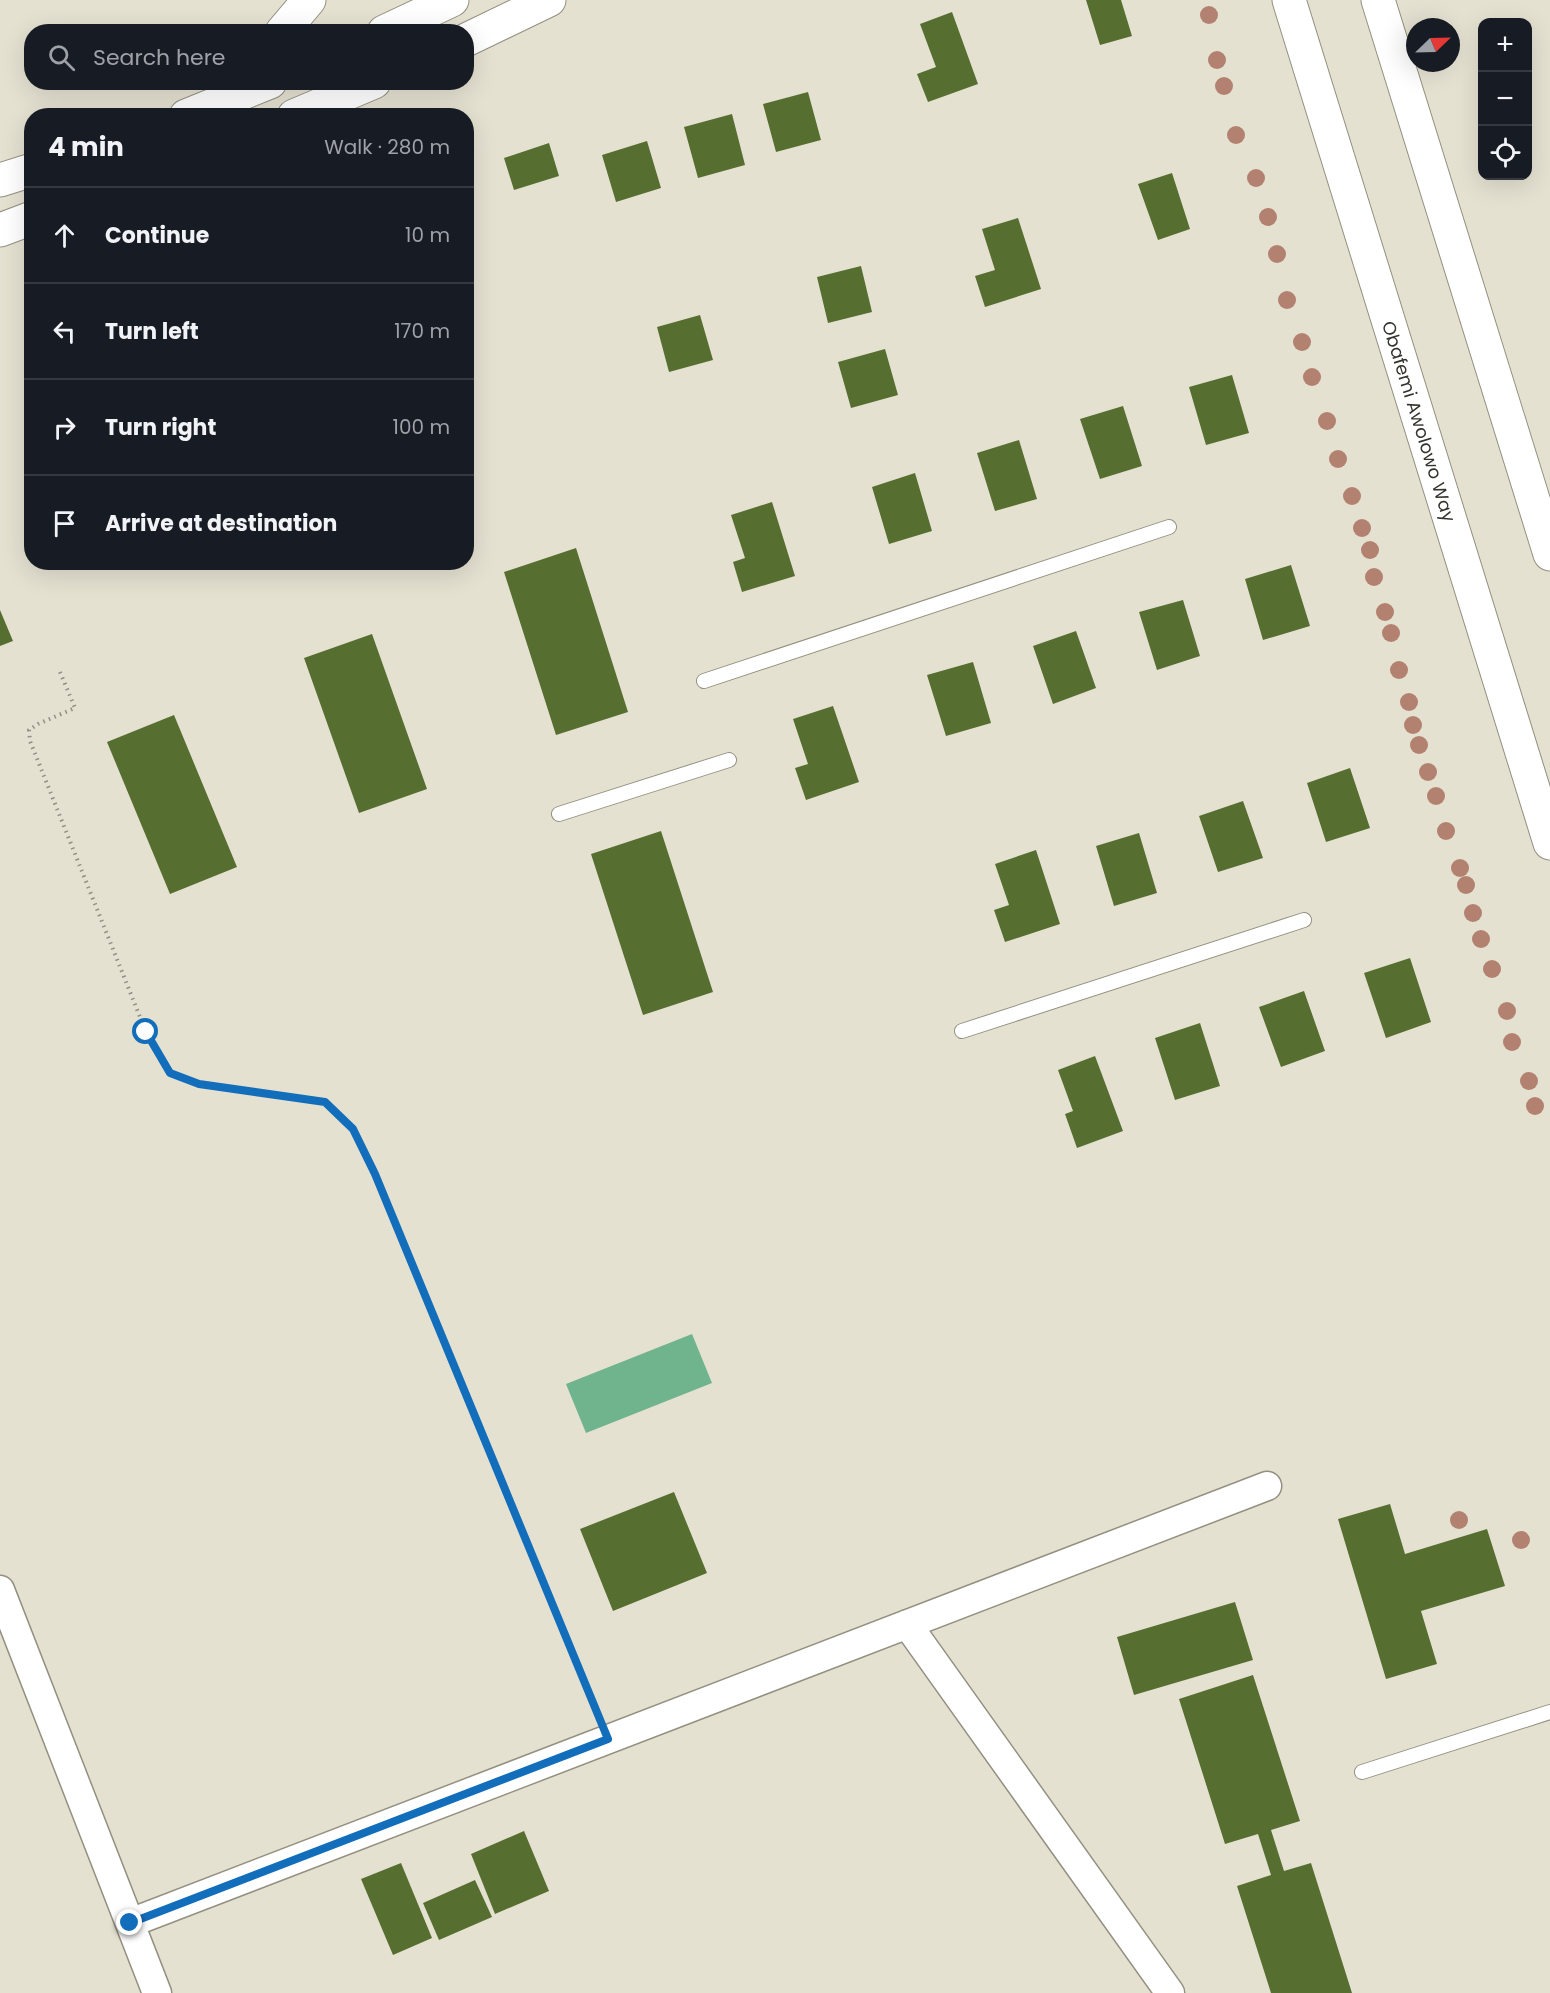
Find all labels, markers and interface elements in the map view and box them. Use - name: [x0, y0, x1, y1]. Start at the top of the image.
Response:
- north arrow: [1406, 18, 1460, 72]
- map controls: [1478, 18, 1532, 180]
- button: +: [1478, 18, 1532, 72]
- search box: [24, 24, 474, 90]
- icon: search: [45, 41, 78, 74]
- text: Search here: [93, 42, 226, 73]
- button: −: [1478, 72, 1532, 126]
- button: locate: [1478, 126, 1532, 180]
- text: 4 min: [48, 129, 124, 165]
- text: Walk · 280 m: [324, 133, 450, 161]
- icon: ahead: [48, 219, 81, 252]
- text: Continue: [105, 220, 209, 251]
- text: 10 m: [405, 221, 450, 249]
- icon: left: [48, 315, 81, 348]
- text: Turn left: [105, 316, 199, 347]
- text: 170 m: [394, 317, 450, 345]
- street label: Obafemi Awolowo Way: [1377, 318, 1462, 525]
- icon: right: [48, 411, 81, 444]
- text: Turn right: [105, 412, 216, 443]
- text: 100 m: [393, 413, 450, 441]
- icon: arrive: [48, 507, 81, 540]
- text: Arrive at destination: [105, 508, 337, 539]
- route start: [132, 1018, 158, 1044]
- route end: [116, 1909, 142, 1935]

